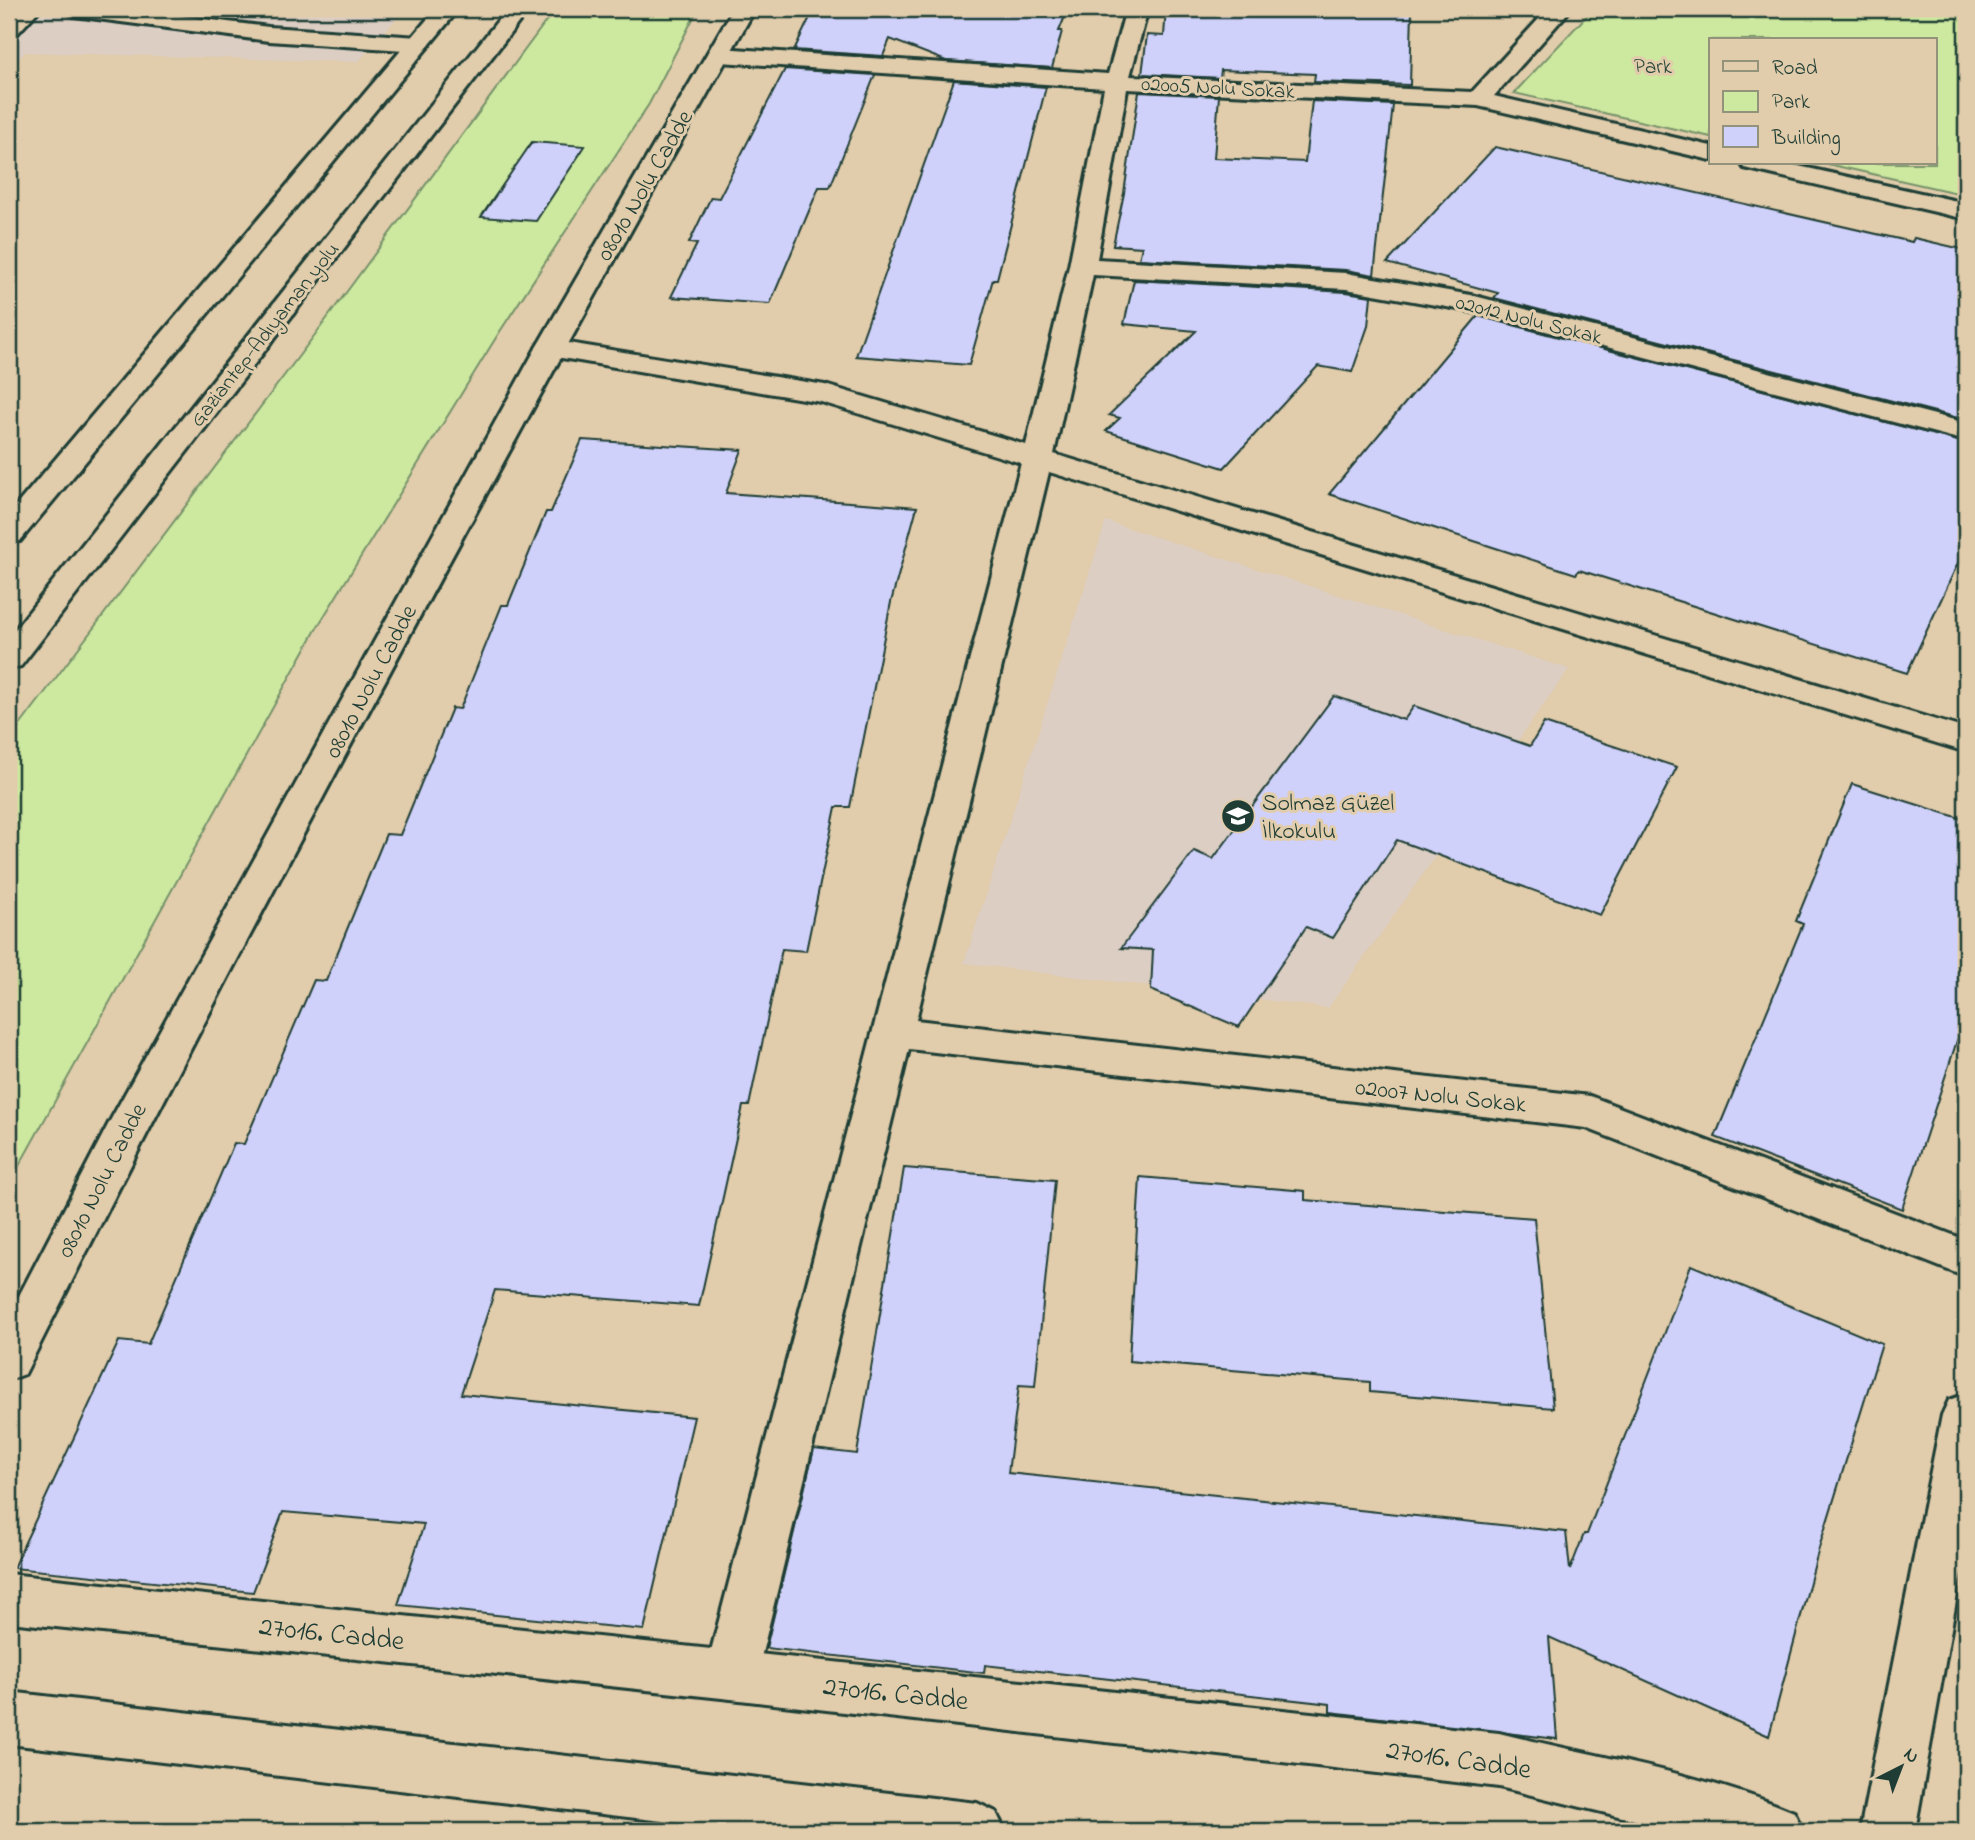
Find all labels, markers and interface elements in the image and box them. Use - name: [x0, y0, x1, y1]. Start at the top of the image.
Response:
- legend: [1709, 38, 1937, 164]
- park label: Park: [1634, 53, 1673, 83]
- text: Road: [1772, 54, 1818, 84]
- street label: 02005 Nolu Sokak: [1140, 70, 1296, 108]
- text: Park: [1772, 88, 1811, 118]
- street label: 08010 Nolu Cadde: [589, 104, 704, 268]
- text: Building: [1771, 124, 1841, 156]
- street label: Gaziantep-Adıyaman yolu: [184, 236, 349, 435]
- street label: 02012 Nolu Sokak: [1452, 288, 1606, 354]
- street label: 08010 Nolu Cadde: [317, 599, 428, 765]
- place label: Solmaz Güzel İlkokulu: [1262, 787, 1394, 850]
- school or university icon: Solmaz Güzel İlkokulu: [1219, 797, 1257, 835]
- street label: 02007 Nolu Sokak: [1354, 1071, 1528, 1124]
- street label: 08010 Nolu Cadde: [49, 1098, 157, 1264]
- street label: 27016. Cadde: [257, 1607, 407, 1664]
- street label: 27016. Cadde: [821, 1667, 971, 1724]
- street label: 27016. Cadde: [1383, 1731, 1534, 1792]
- north arrow: [1867, 1731, 1937, 1801]
- text: N: [1897, 1742, 1925, 1771]

